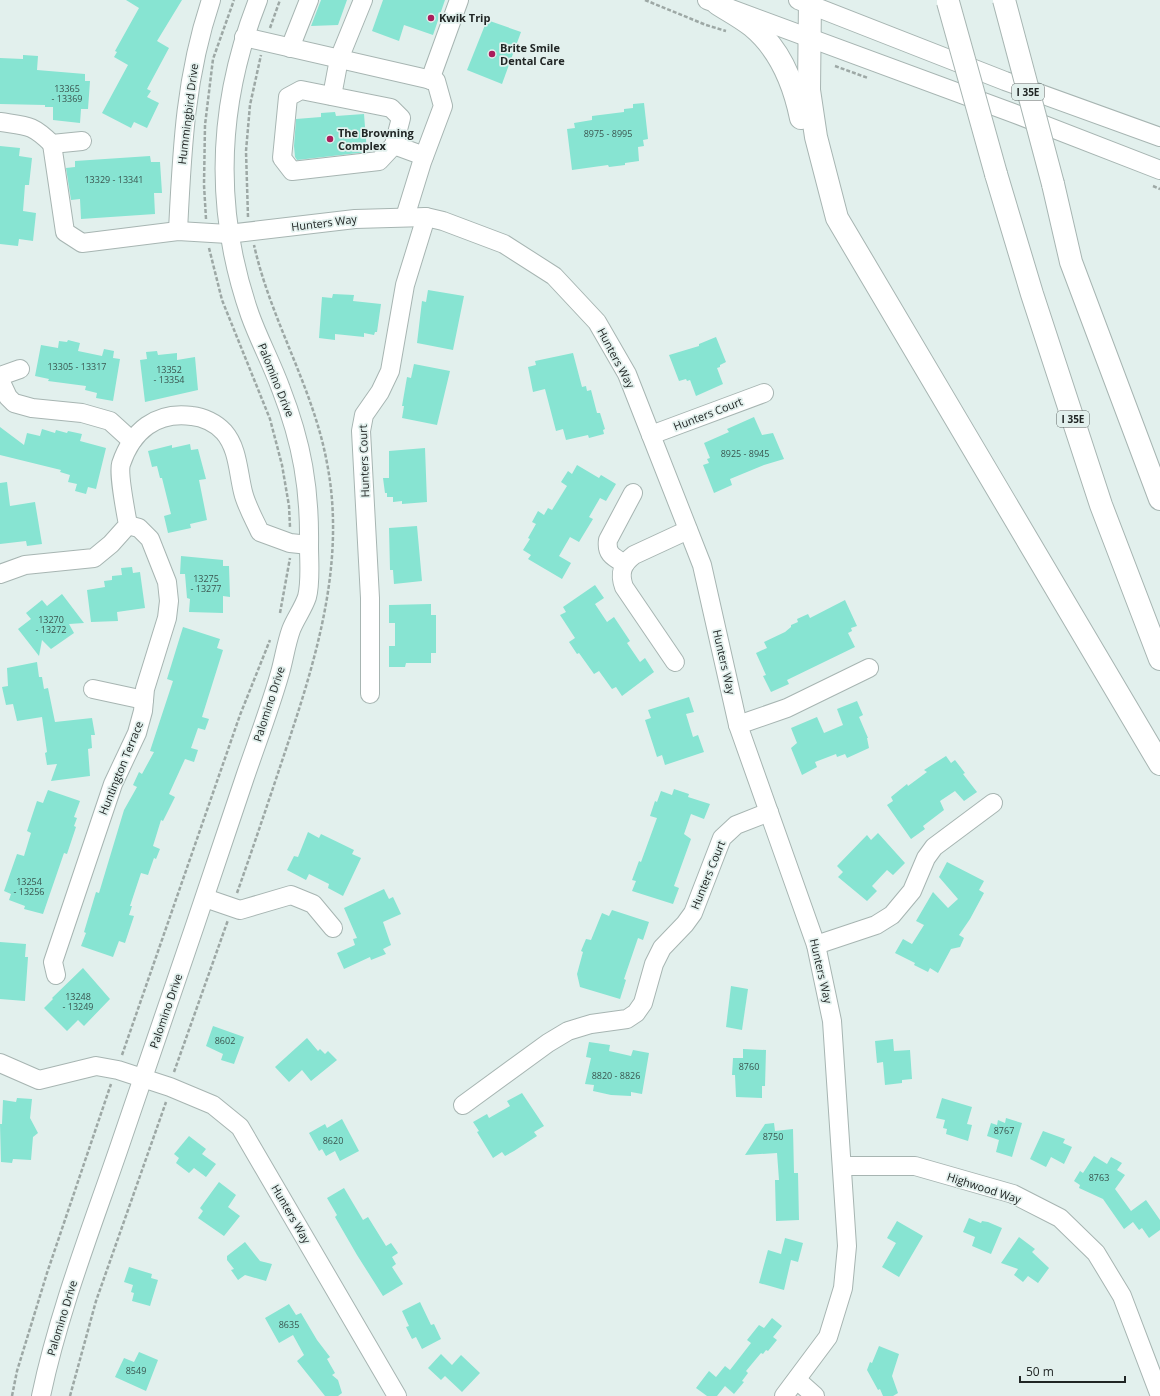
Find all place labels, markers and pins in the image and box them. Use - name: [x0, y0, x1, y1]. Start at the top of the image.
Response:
- place label: Kwik Trip: [439, 10, 490, 25]
- marker: Kwik Trip: [426, 13, 436, 23]
- place label: Brite Smile Dental Care: [500, 40, 565, 68]
- marker: Brite Smile Dental Care: [487, 49, 497, 59]
- place label: The Browning Complex: [338, 125, 414, 153]
- marker: The Browning Complex: [325, 134, 335, 144]

